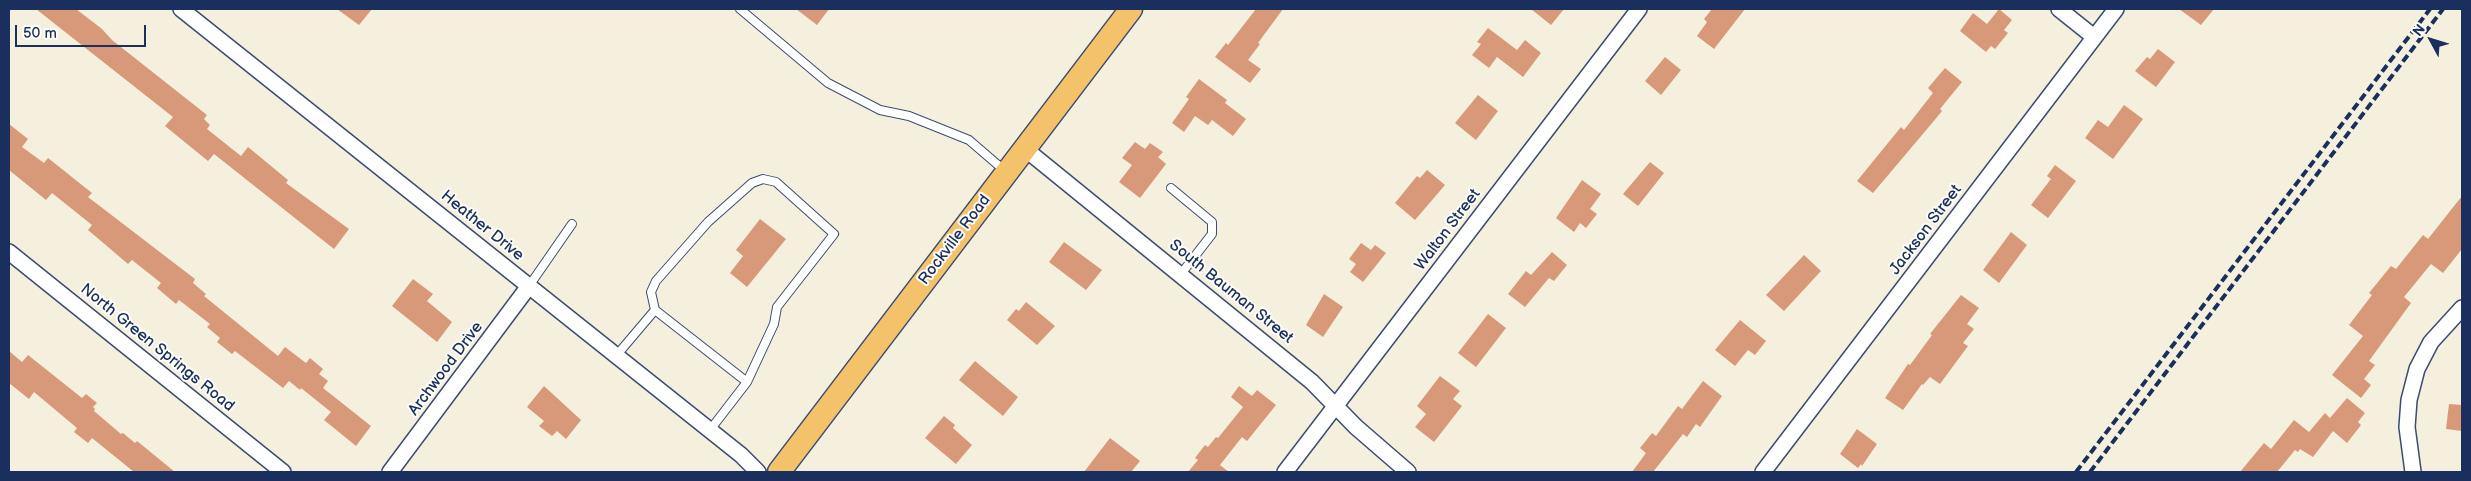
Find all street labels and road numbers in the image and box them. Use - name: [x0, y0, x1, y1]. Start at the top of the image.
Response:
- street label: Jackson Street: [1886, 181, 1966, 279]
- street label: Walton Street: [1411, 185, 1485, 275]
- street label: Heather Drive: [437, 187, 527, 265]
- street label: Rockville Road: [915, 191, 995, 289]
- street label: South Bauman Street: [1165, 236, 1297, 348]
- street label: North Green Springs Road: [76, 280, 238, 416]
- street label: Archwood Drive: [405, 318, 487, 420]

